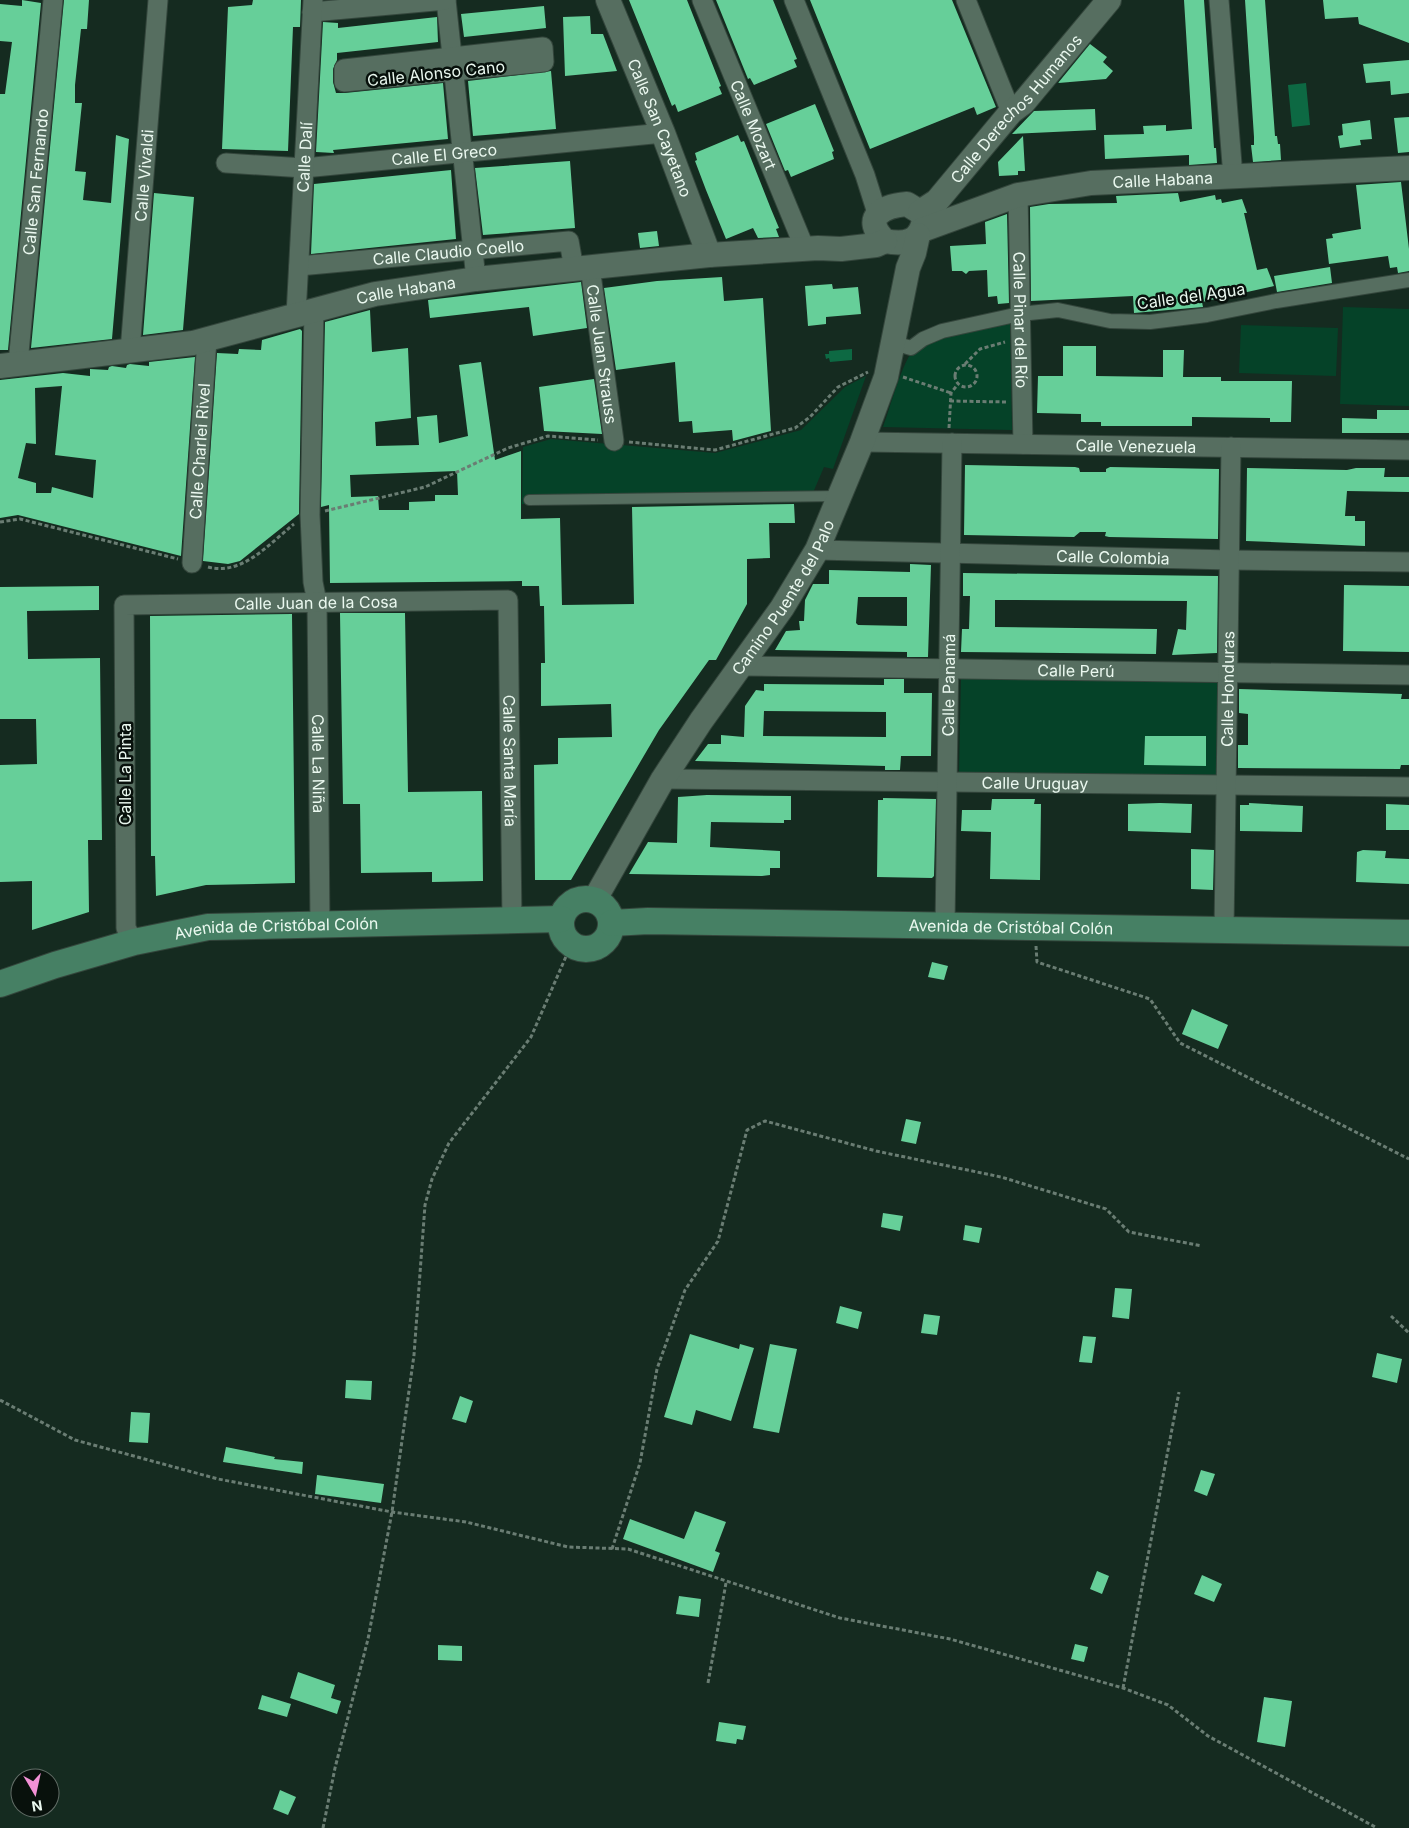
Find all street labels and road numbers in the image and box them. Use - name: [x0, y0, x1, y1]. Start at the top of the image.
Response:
- street label: Calle Derechos Humanos: [946, 30, 1086, 187]
- street label: Calle Alonso Cano: [366, 56, 506, 90]
- street label: Calle San Cayetano: [623, 56, 696, 200]
- street label: Calle Mozart: [726, 77, 781, 173]
- street label: Calle San Fernando: [18, 108, 52, 256]
- street label: Calle Dalí: [293, 121, 316, 193]
- street label: Calle Vivaldi: [130, 129, 158, 223]
- street label: Calle El Greco: [390, 139, 498, 169]
- street label: Calle Habana: [1112, 167, 1213, 192]
- street label: Calle Claudio Coello: [372, 235, 525, 269]
- street label: Calle Pinar del Río: [1009, 251, 1032, 388]
- street label: Calle Habana: [354, 272, 457, 309]
- street label: Calle del Agua: [1136, 279, 1246, 313]
- street label: Calle Juan Strauss: [583, 283, 622, 425]
- street label: Calle Charlei Rivel: [185, 383, 214, 520]
- street label: Calle Venezuela: [1075, 435, 1197, 457]
- street label: Camino Puente del Palo: [727, 517, 838, 679]
- street label: Calle Colombia: [1056, 546, 1170, 569]
- street label: Calle Juan de la Cosa: [234, 591, 398, 614]
- street label: Calle Honduras: [1217, 631, 1238, 747]
- street label: Calle Panamá: [938, 633, 959, 737]
- street label: Calle Perú: [1037, 660, 1115, 681]
- street label: Calle Santa María: [499, 695, 521, 827]
- street label: Calle La Niña: [308, 714, 329, 813]
- street label: Calle La Pinta: [115, 723, 135, 825]
- street label: Calle Uruguay: [982, 772, 1088, 794]
- street label: Avenida de Cristóbal Colón: [172, 913, 379, 944]
- street label: Avenida de Cristóbal Colón: [908, 915, 1113, 938]

